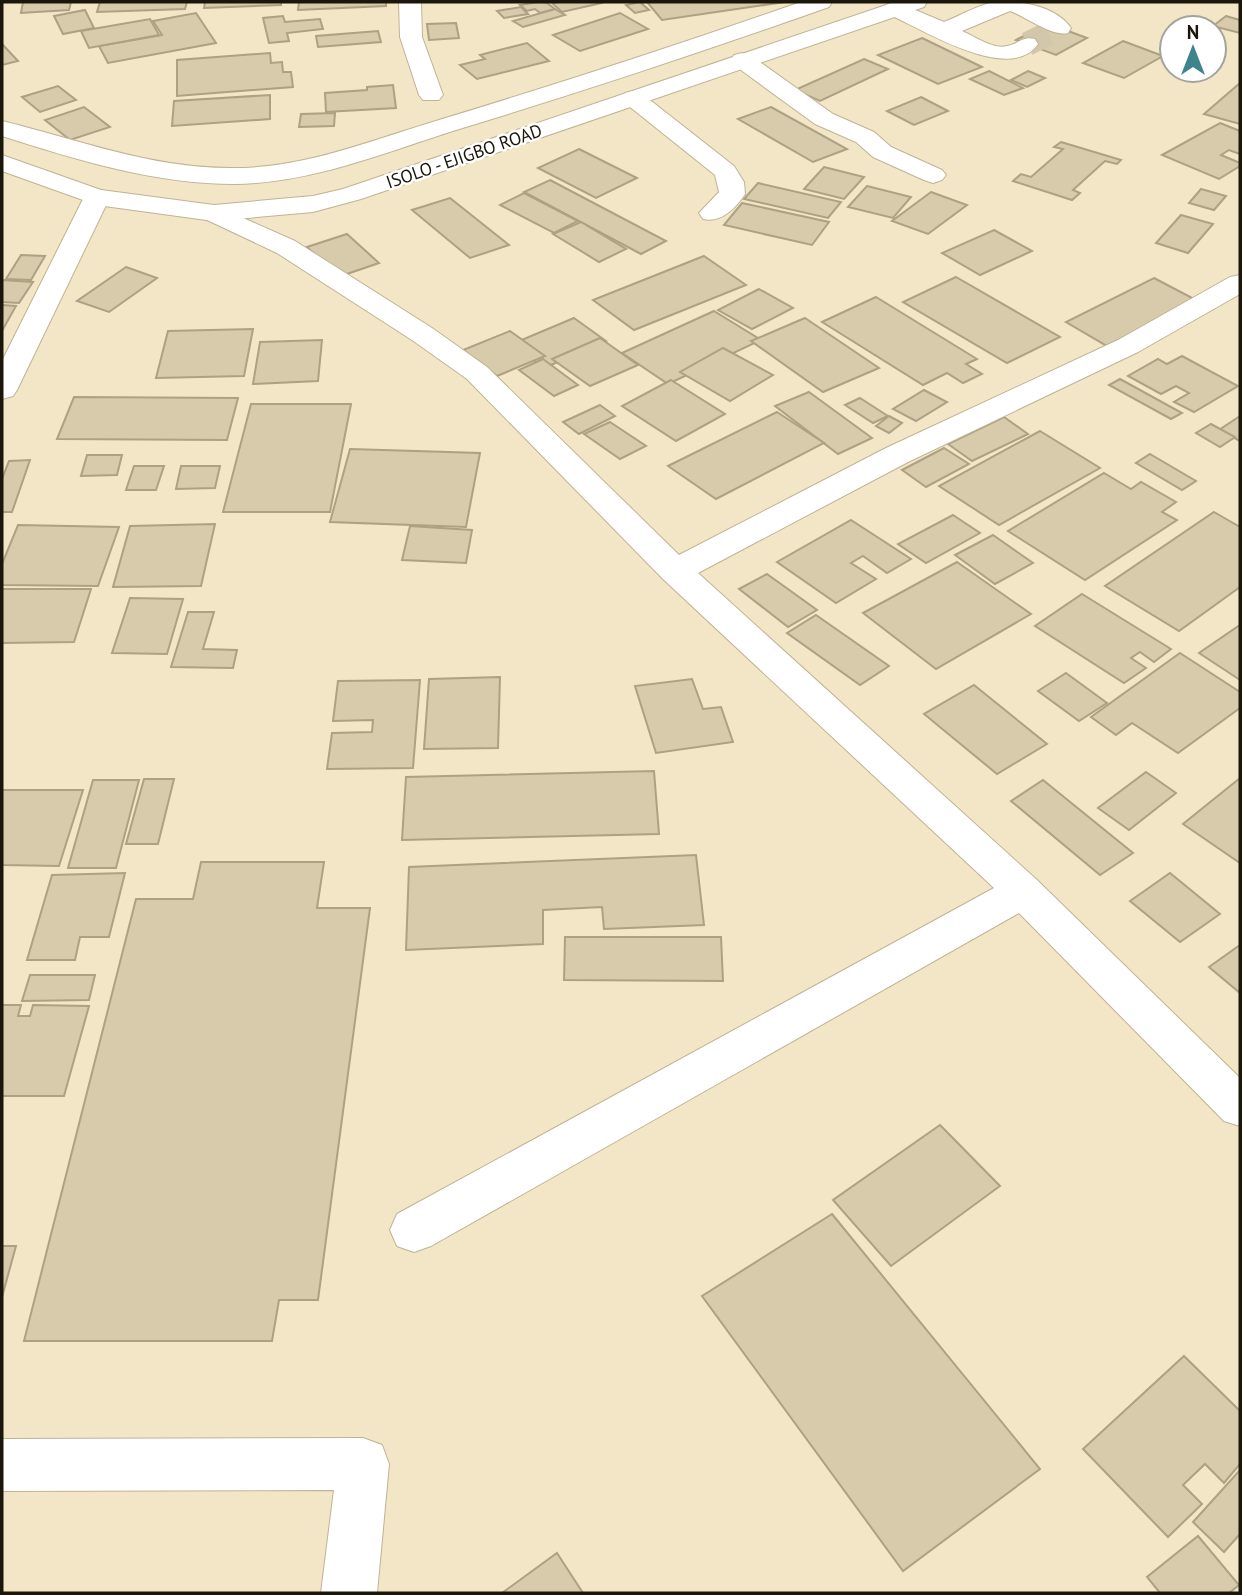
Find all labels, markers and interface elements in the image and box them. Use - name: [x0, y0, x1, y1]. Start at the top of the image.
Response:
- north arrow: [1158, 14, 1228, 84]
- text: N: [1187, 20, 1199, 44]
- street label: ISOLO - EJIGBO ROAD: [383, 118, 545, 194]

